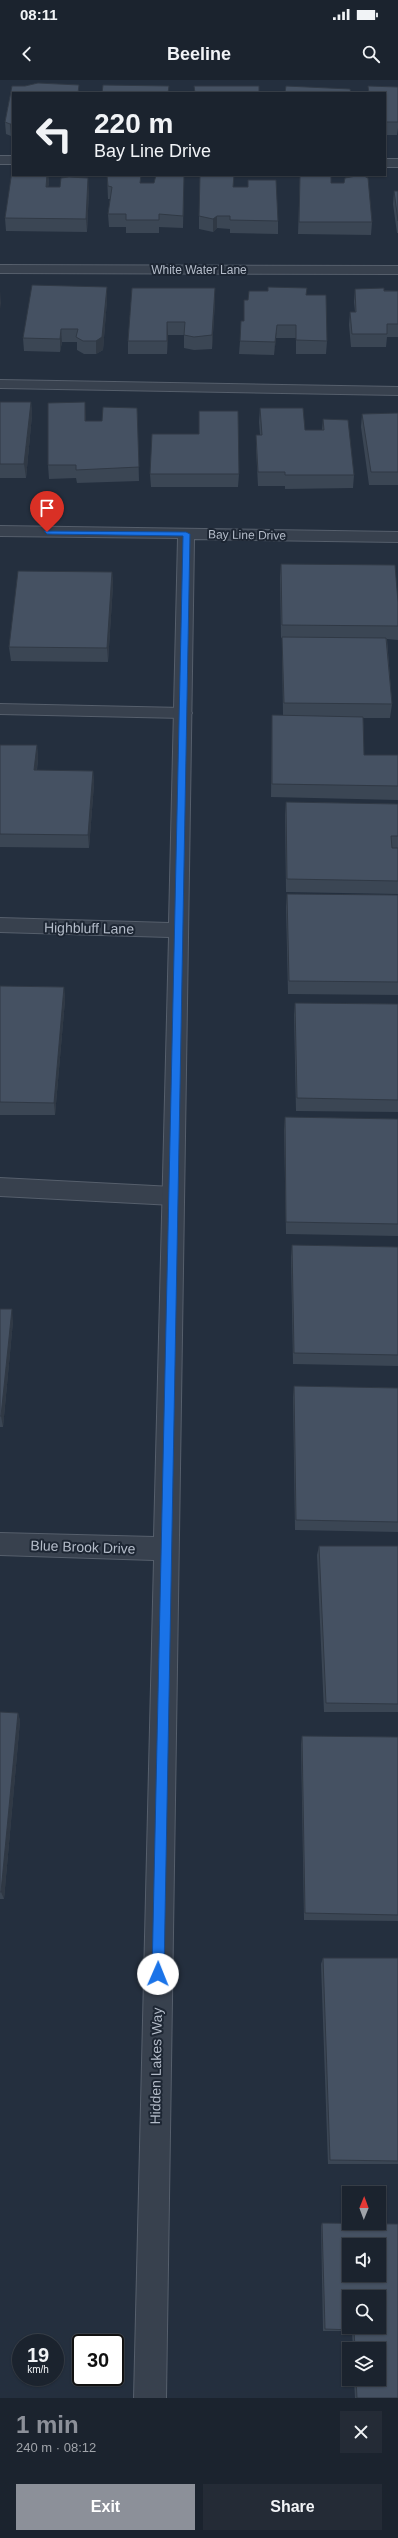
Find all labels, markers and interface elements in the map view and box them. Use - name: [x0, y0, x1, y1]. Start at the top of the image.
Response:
- text: 08:11: [20, 6, 58, 23]
- icon: back: [16, 43, 38, 65]
- icon: search: [360, 43, 382, 65]
- text: Beeline: [167, 44, 231, 64]
- icon: left: [28, 108, 80, 160]
- text: 220 m: [94, 108, 173, 139]
- text: Bay Line Drive: [94, 141, 211, 161]
- street label: White Water Lane: [151, 263, 247, 277]
- pin: [30, 491, 64, 532]
- icon: arrive: [36, 497, 58, 519]
- street label: Bay Line Drive: [208, 527, 286, 543]
- street label: Highbluff Lane: [44, 919, 134, 937]
- street label: Blue Brook Drive: [30, 1537, 136, 1557]
- position arrow: [137, 1953, 179, 1995]
- street label: Hidden Lakes Way: [147, 2007, 165, 2125]
- north arrow: [342, 2186, 386, 2230]
- map controls: [342, 2186, 386, 2386]
- button: sound: [342, 2238, 386, 2282]
- button: search: [342, 2290, 386, 2334]
- speed limit sign: 30: [72, 2334, 124, 2386]
- button: layers: [342, 2342, 386, 2386]
- text: 19: [27, 2344, 49, 2366]
- text: km/h: [27, 2364, 49, 2375]
- text: 1 min: [16, 2411, 79, 2438]
- button: close: [340, 2411, 382, 2453]
- text: 240 m · 08:12: [16, 2440, 96, 2455]
- button: Exit: [16, 2484, 195, 2530]
- button: Share: [203, 2484, 382, 2530]

